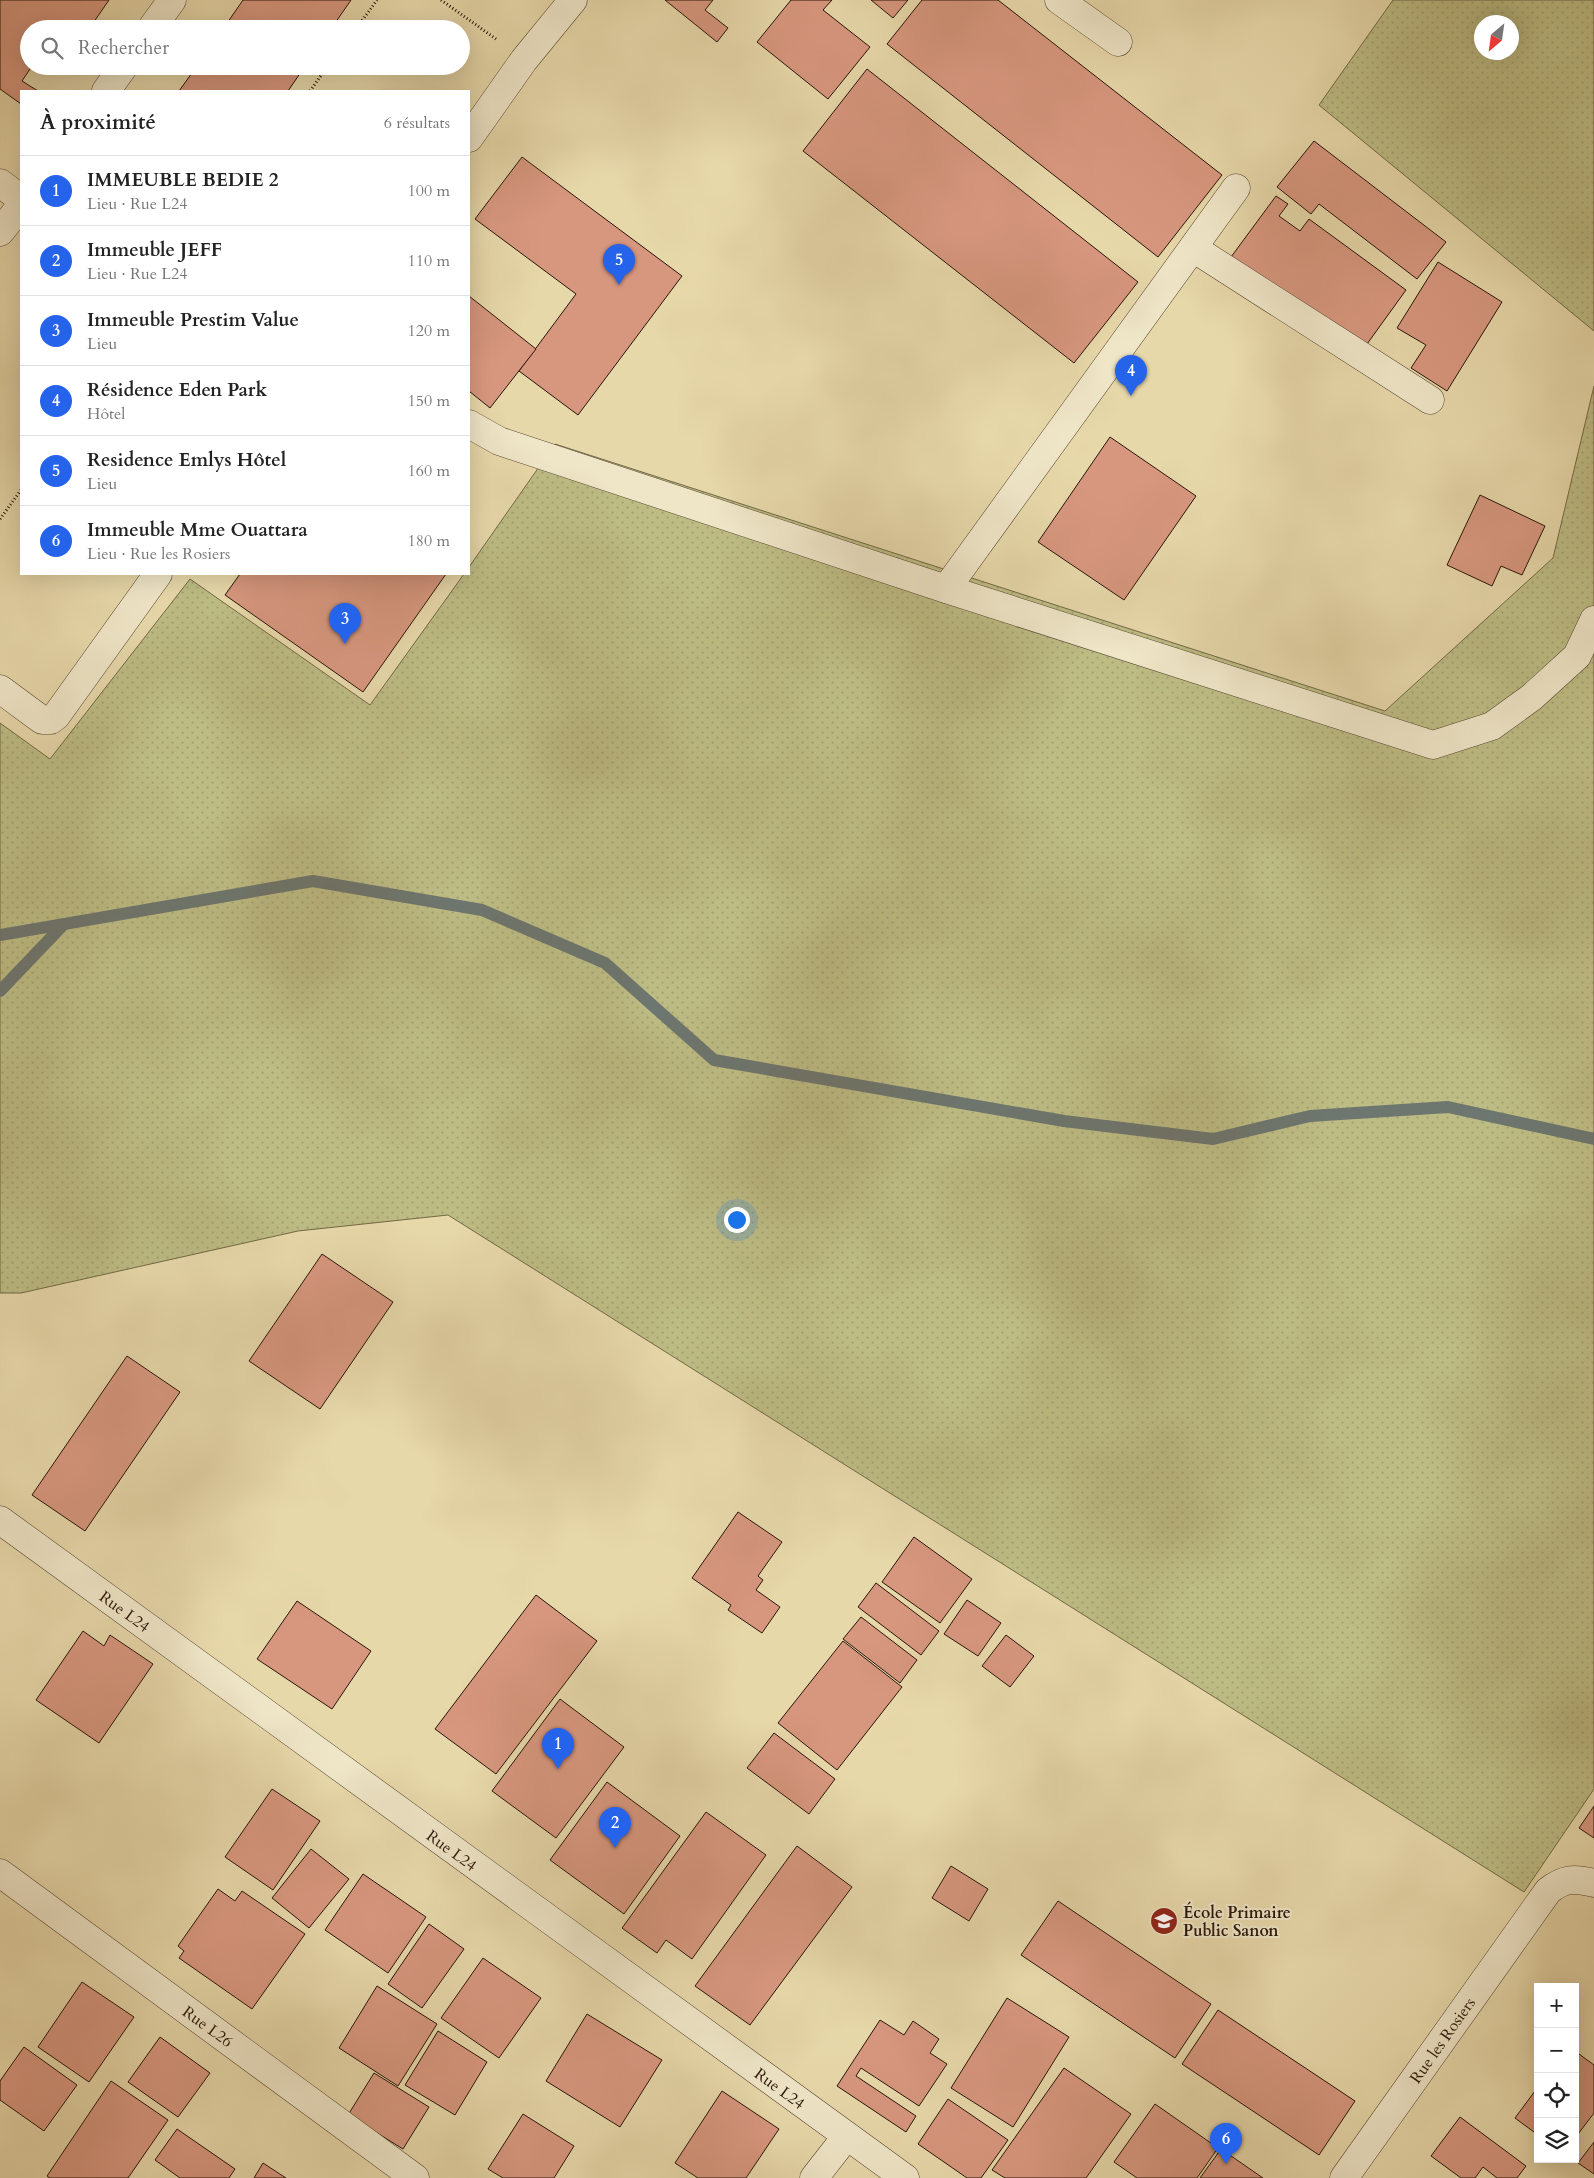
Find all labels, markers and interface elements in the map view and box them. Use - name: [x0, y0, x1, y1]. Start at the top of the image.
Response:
- north arrow: [1474, 15, 1519, 60]
- search box: [20, 20, 470, 75]
- icon: search: [38, 34, 66, 62]
- text: Rechercher: [78, 35, 169, 61]
- text: À proximité: [40, 108, 156, 137]
- text: 6 résultats: [384, 112, 450, 134]
- text: IMMEUBLE BEDIE 2: [87, 167, 278, 193]
- text: 1: [52, 180, 60, 202]
- text: 100 m: [408, 180, 450, 202]
- text: Lieu · Rue L24: [87, 193, 187, 215]
- text: Immeuble JEFF: [87, 237, 222, 263]
- pin: 5: [603, 244, 635, 285]
- text: 2: [52, 250, 60, 272]
- text: 110 m: [408, 250, 450, 272]
- text: Lieu · Rue L24: [87, 263, 187, 285]
- text: Immeuble Prestim Value: [87, 307, 299, 333]
- text: 3: [52, 320, 60, 342]
- text: 120 m: [408, 320, 450, 342]
- text: Lieu: [87, 333, 117, 355]
- pin: 4: [1115, 355, 1147, 396]
- text: Résidence Eden Park: [87, 377, 267, 403]
- text: 4: [52, 390, 60, 412]
- text: 150 m: [408, 390, 450, 412]
- text: Hôtel: [87, 403, 125, 425]
- text: Residence Emlys Hôtel: [87, 447, 286, 473]
- text: 5: [52, 460, 60, 482]
- text: 160 m: [408, 460, 450, 482]
- text: Lieu: [87, 473, 117, 495]
- text: Immeuble Mme Ouattara: [87, 517, 308, 543]
- text: 6: [52, 530, 60, 552]
- text: 180 m: [408, 530, 450, 552]
- text: Lieu · Rue les Rosiers: [87, 543, 230, 565]
- pin: 3: [329, 603, 361, 644]
- your location: [724, 1207, 750, 1233]
- street label: Rue L24: [95, 1586, 154, 1638]
- pin: 1: [542, 1728, 574, 1769]
- pin: 2: [599, 1807, 631, 1848]
- street label: Rue L24: [422, 1825, 481, 1877]
- place label: École Primaire Public Sanon: [1183, 1901, 1291, 1942]
- school or university icon: École Primaire Public Sanon: [1149, 1906, 1179, 1936]
- map controls: [1534, 1983, 1579, 2163]
- button: +: [1534, 1983, 1579, 2028]
- street label: Rue les Rosiers: [1405, 1993, 1481, 2088]
- street label: Rue L26: [178, 2001, 237, 2053]
- button: −: [1534, 2028, 1579, 2073]
- street label: Rue L24: [750, 2063, 809, 2115]
- button: locate: [1534, 2073, 1579, 2118]
- button: layers: [1534, 2118, 1579, 2163]
- pin: 6: [1210, 2123, 1242, 2164]

